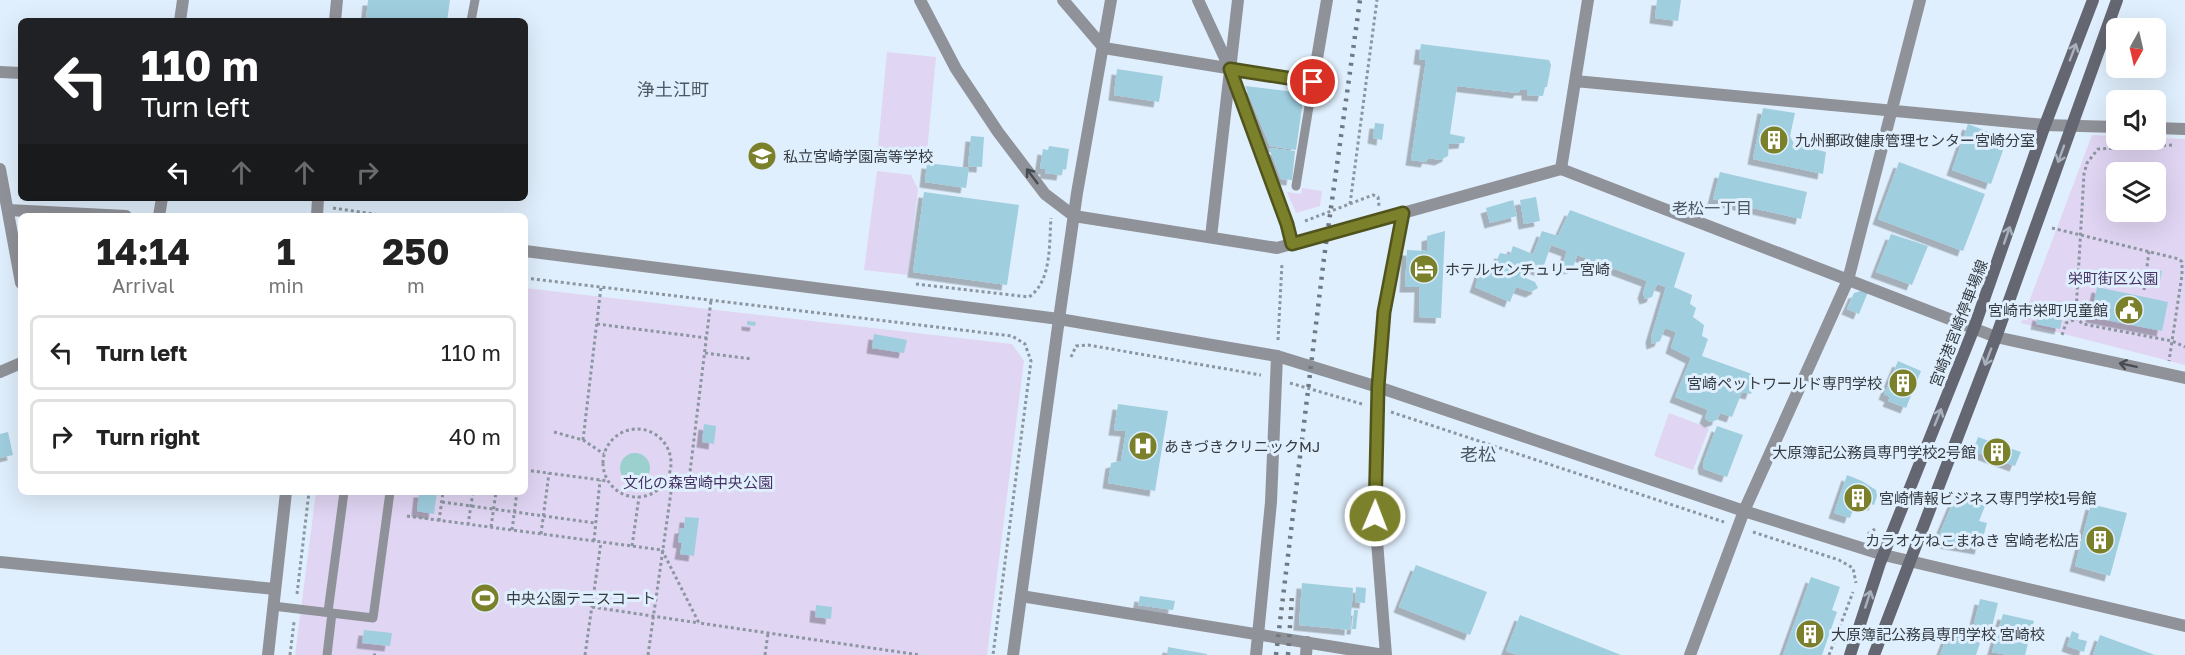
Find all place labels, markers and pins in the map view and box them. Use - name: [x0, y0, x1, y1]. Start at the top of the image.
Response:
- pin: [1287, 56, 1338, 107]
- building icon: 九州郵政健康管理センター宮崎分室: [1758, 124, 1790, 156]
- place label: 九州郵政健康管理センター宮崎分室: [1795, 131, 2035, 149]
- school or university icon: 私立宮崎学園高等学校: [746, 140, 778, 172]
- place label: 私立宮崎学園高等学校: [783, 147, 933, 165]
- hotel icon: ホテルセンチュリー宮崎: [1408, 253, 1440, 285]
- place label: ホテルセンチュリー宮崎: [1445, 260, 1610, 278]
- public building icon: 宮崎市栄町児童館: [2113, 294, 2145, 326]
- place label: 宮崎市栄町児童館: [1988, 301, 2108, 319]
- building icon: 宮崎ペットワールド専門学校: [1887, 367, 1919, 399]
- place label: 宮崎ペットワールド専門学校: [1687, 374, 1882, 392]
- hospital icon: あきづきクリニックMJ: [1127, 430, 1159, 462]
- building icon: 大原簿記公務員専門学校2号館: [1981, 436, 2013, 468]
- place label: あきづきクリニックMJ: [1164, 437, 1320, 455]
- place label: 大原簿記公務員専門学校2号館: [1772, 443, 1976, 461]
- building icon: 宮崎情報ビジネス専門学校1号館: [1842, 482, 1874, 514]
- place label: 宮崎情報ビジネス専門学校1号館: [1879, 489, 2096, 507]
- building icon: カラオケねこまねき 宮崎老松店: [2084, 524, 2116, 556]
- place label: カラオケねこまねき 宮崎老松店: [1865, 531, 2079, 549]
- sports icon: 中央公園テニスコート: [469, 582, 501, 614]
- place label: 中央公園テニスコート: [506, 589, 656, 607]
- building icon: 大原簿記公務員専門学校 宮崎校: [1794, 618, 1826, 650]
- place label: 大原簿記公務員専門学校 宮崎校: [1831, 625, 2045, 643]

